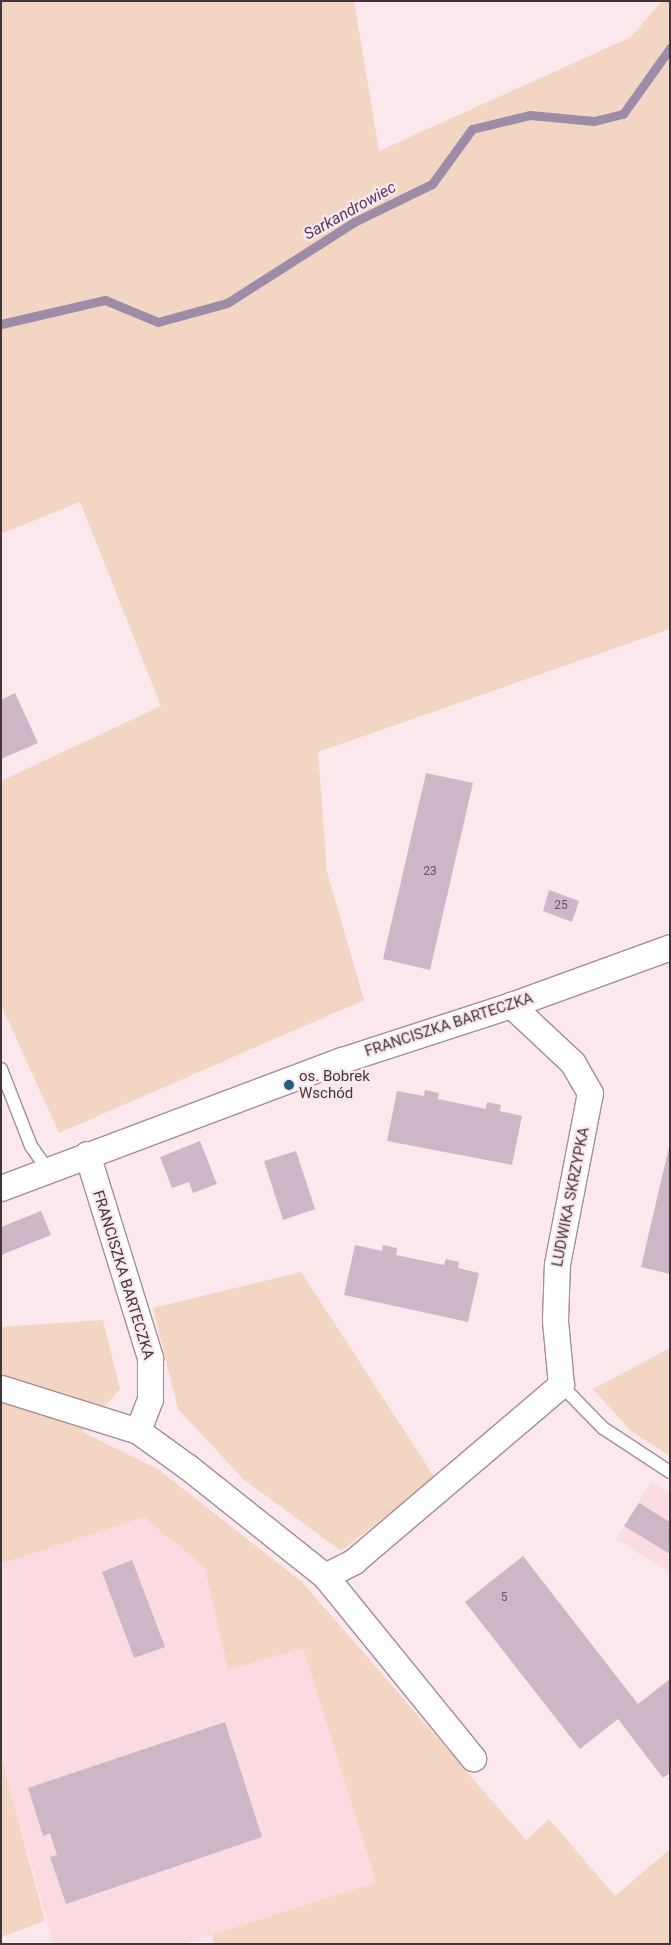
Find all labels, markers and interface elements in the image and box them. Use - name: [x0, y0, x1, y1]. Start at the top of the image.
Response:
- water label: Sarkandrowiec: [301, 178, 399, 244]
- house number: 23: [423, 865, 437, 879]
- house number: 25: [554, 899, 568, 913]
- street label: FRANCISZKA BARTECZKA: [363, 989, 535, 1061]
- place label: os. Bobrek Wschód: [299, 1067, 370, 1102]
- marker: os. Bobrek Wschód: [283, 1079, 295, 1091]
- street label: LUDWIKA SKRZYPKA: [549, 1126, 593, 1268]
- street label: FRANCISZKA BARTECZKA: [89, 1188, 157, 1362]
- house number: 5: [501, 1591, 507, 1605]

